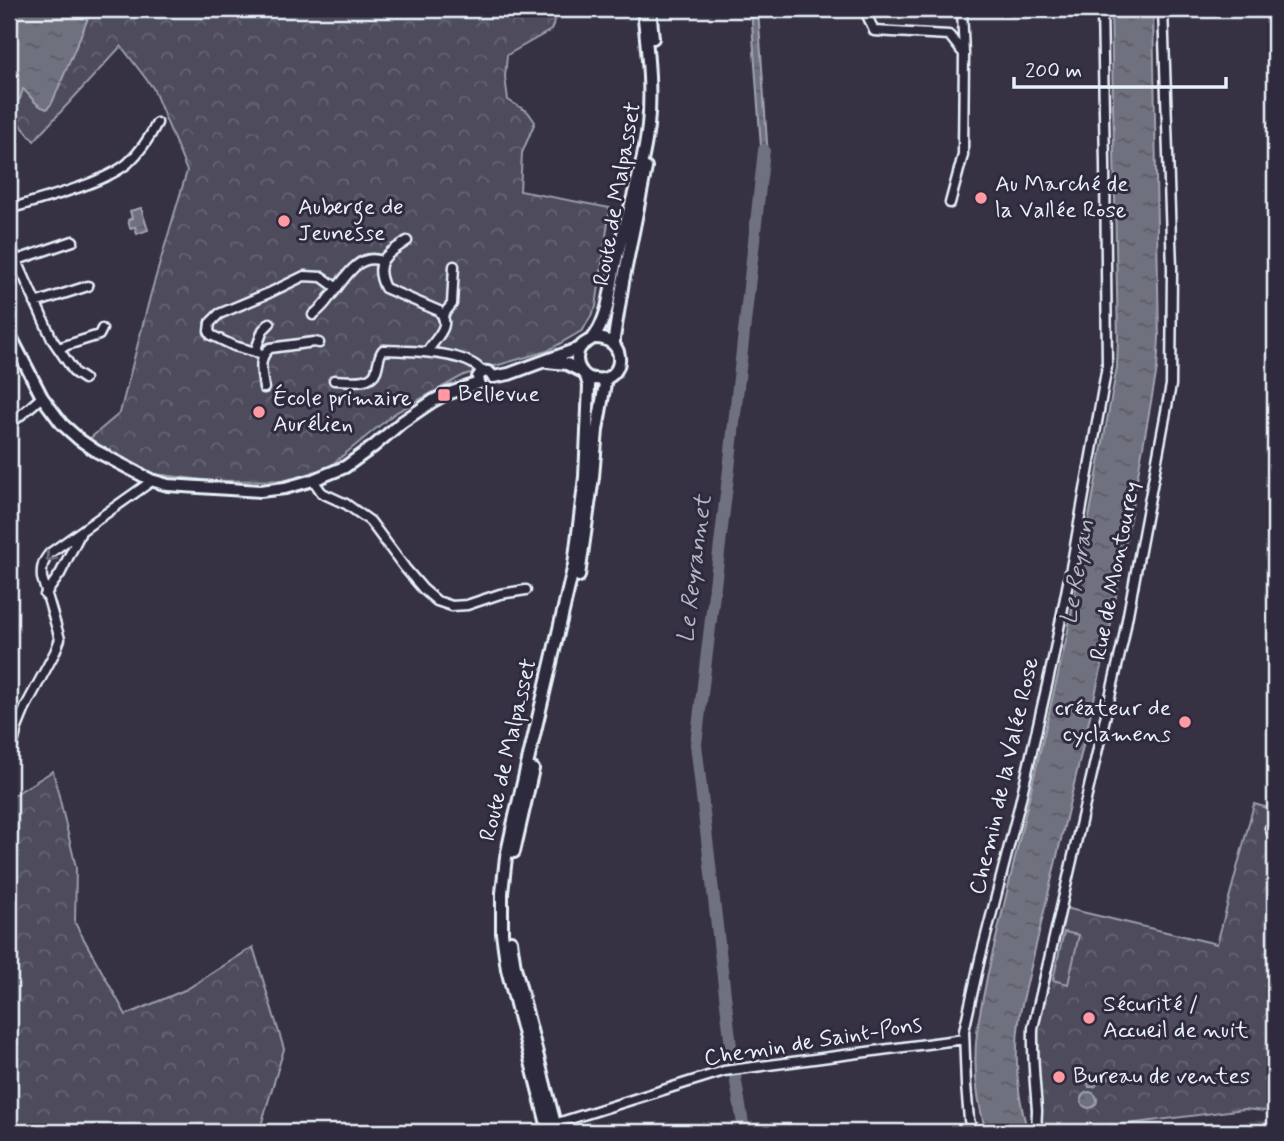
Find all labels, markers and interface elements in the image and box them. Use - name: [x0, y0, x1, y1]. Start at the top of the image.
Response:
- scale bar: [1014, 46, 1226, 90]
- text: 200 m: [1025, 57, 1082, 85]
- street label: Route de Malpasset: [587, 99, 649, 288]
- place label: Au Marché de la Vallée Rose: [995, 170, 1129, 226]
- marker: Au Marché de la Vallée Rose: [973, 190, 989, 206]
- place label: Auberge de Jeunesse: [298, 193, 404, 249]
- marker: Auberge de Jeunesse: [276, 213, 292, 229]
- place label: Bellevue: [458, 380, 540, 410]
- place label: École primaire Aurélien: [273, 383, 412, 440]
- marker: Bellevue: [436, 387, 452, 403]
- marker: École primaire Aurélien: [251, 404, 267, 420]
- street label: Rue de Montourey: [1084, 479, 1148, 663]
- water label: Le Reyrannet: [671, 491, 720, 645]
- water label: Le Reyran: [1054, 517, 1102, 627]
- one-way arrow: [45, 549, 58, 562]
- street label: Chemin de la Valée Rose: [963, 654, 1047, 898]
- street label: Route de Malpasset: [473, 656, 545, 844]
- place label: créateur de cyclamens: [1055, 694, 1171, 750]
- marker: créateur de cyclamens: [1177, 714, 1193, 730]
- place label: Sécurité / Accueil de nuit: [1103, 990, 1249, 1046]
- street label: Chemin de Saint-Pons: [702, 1010, 924, 1074]
- marker: Sécurité / Accueil de nuit: [1081, 1010, 1097, 1026]
- place label: Bureau de ventes: [1073, 1062, 1250, 1092]
- marker: Bureau de ventes: [1051, 1069, 1067, 1085]

